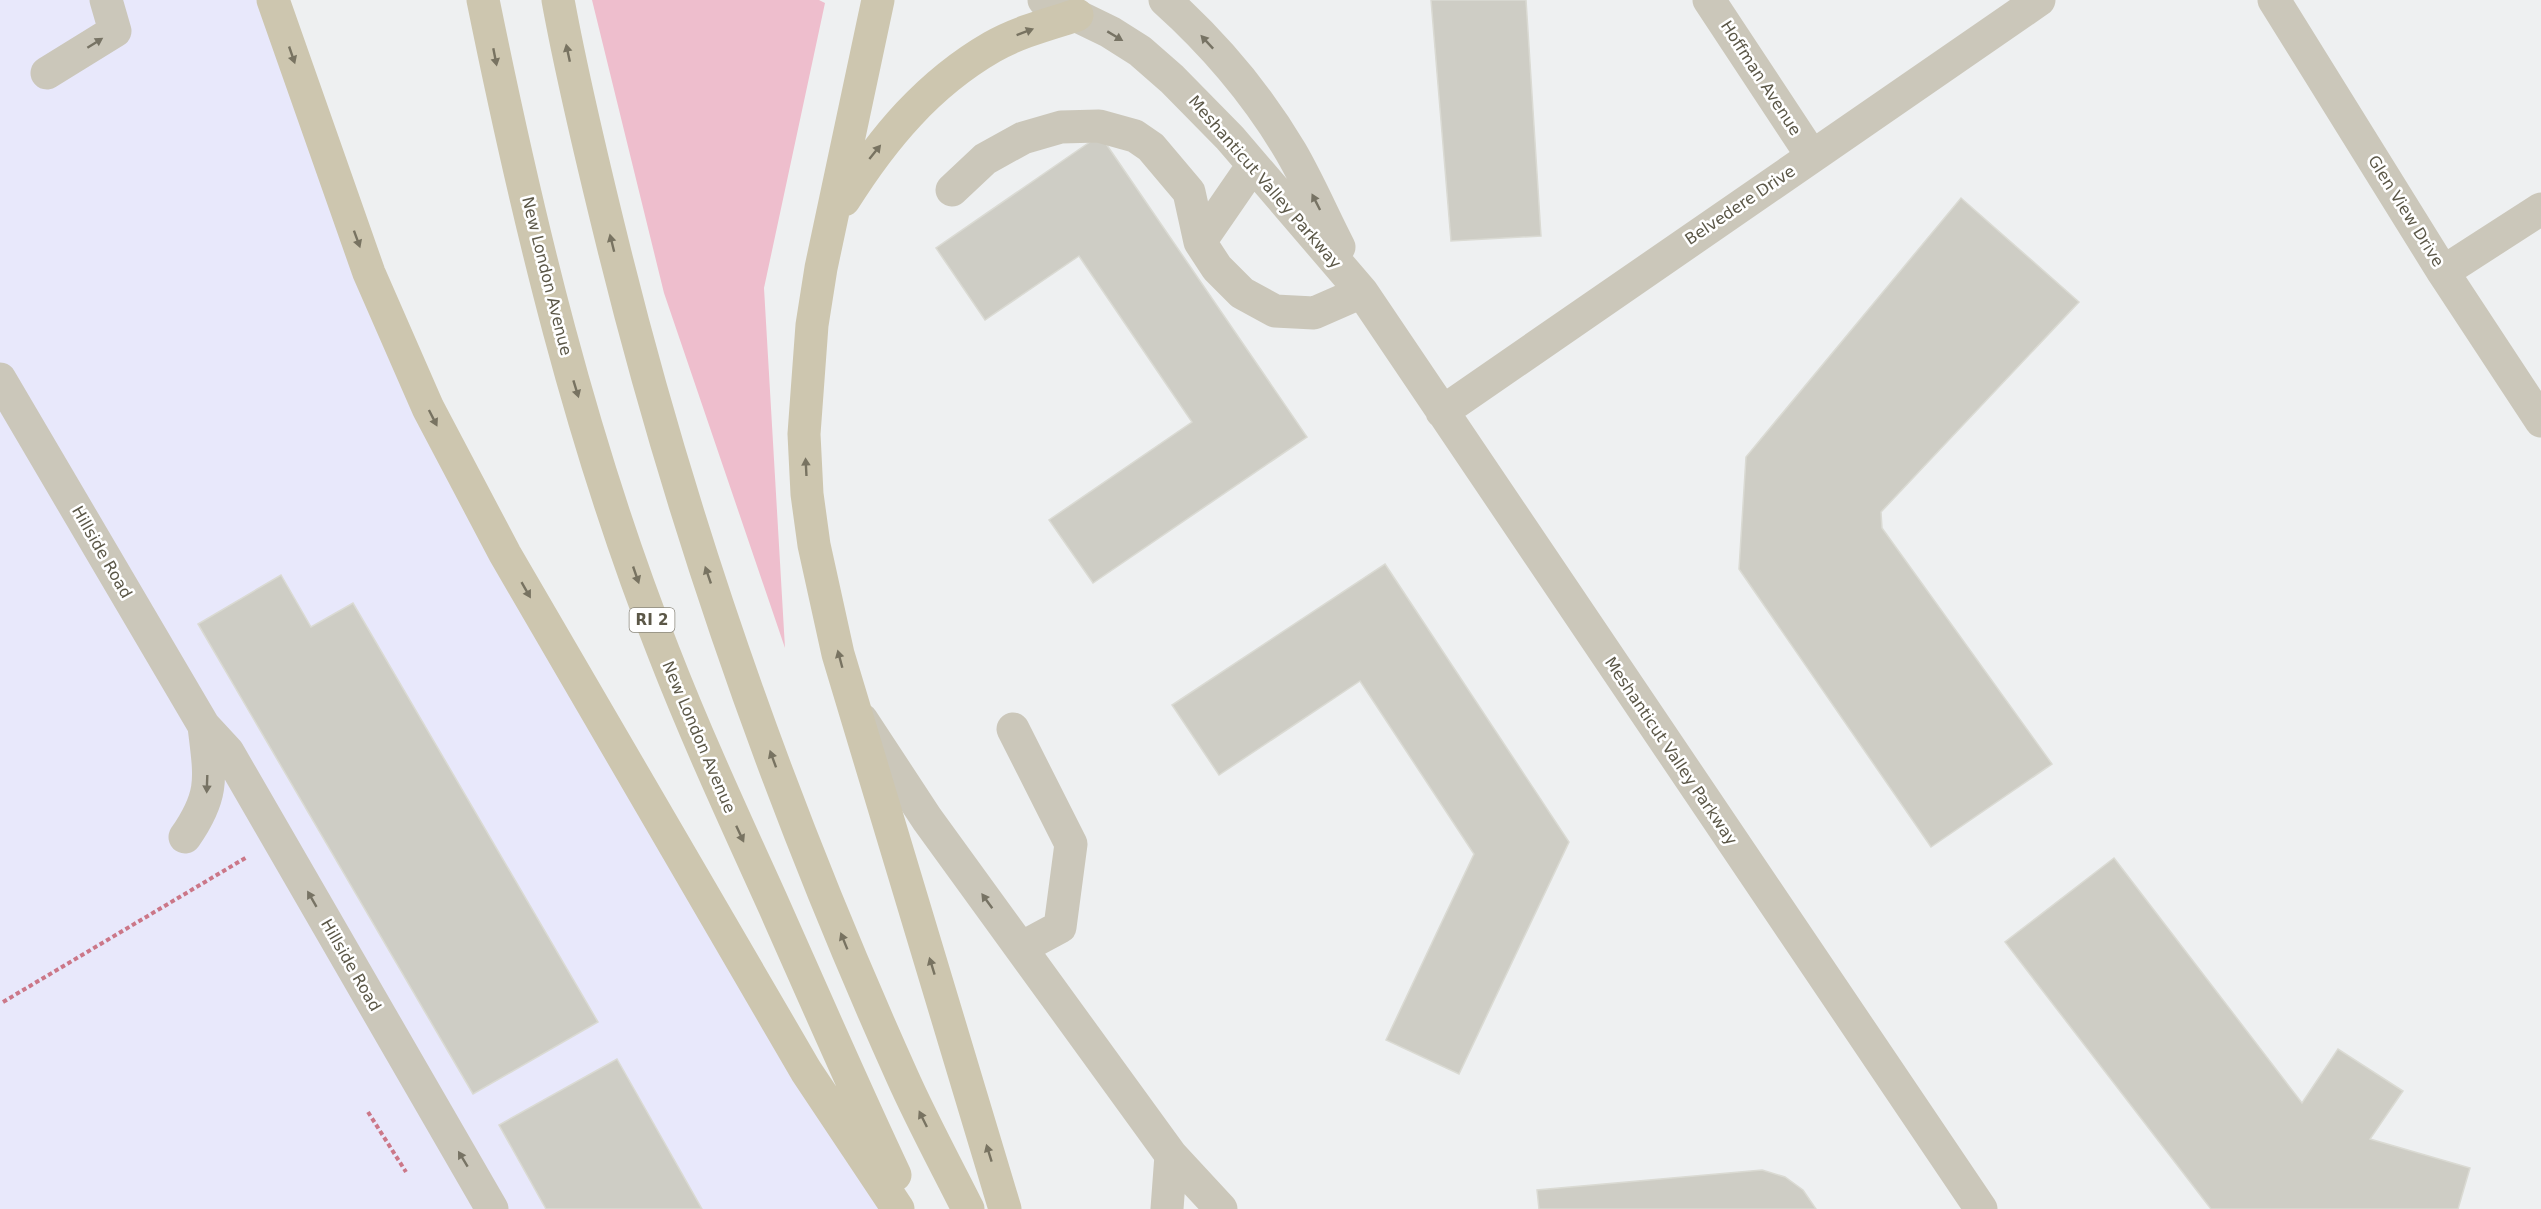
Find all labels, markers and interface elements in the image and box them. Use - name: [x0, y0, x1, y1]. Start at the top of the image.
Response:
- street label: Hoffman Avenue: [1717, 17, 1805, 139]
- one-way arrow: [1017, 27, 1035, 37]
- one-way arrow: [1107, 30, 1123, 41]
- one-way arrow: [1200, 34, 1214, 49]
- one-way arrow: [87, 38, 103, 49]
- one-way arrow: [563, 44, 573, 62]
- one-way arrow: [288, 46, 297, 64]
- one-way arrow: [491, 48, 500, 67]
- street label: Meshanticut Valley Parkway: [1185, 92, 1345, 272]
- one-way arrow: [869, 145, 881, 160]
- street label: Glen View Drive: [2364, 152, 2448, 270]
- street label: Belvedere Drive: [1681, 161, 1799, 249]
- one-way arrow: [1312, 193, 1322, 211]
- street label: New London Avenue: [518, 195, 576, 357]
- one-way arrow: [352, 230, 362, 248]
- one-way arrow: [607, 234, 617, 252]
- one-way arrow: [572, 380, 582, 398]
- one-way arrow: [429, 410, 438, 427]
- one-way arrow: [801, 458, 810, 477]
- street label: Hillside Road: [68, 502, 136, 602]
- one-way arrow: [632, 566, 642, 584]
- one-way arrow: [703, 566, 713, 584]
- one-way arrow: [521, 582, 531, 599]
- road number: RI 2: [630, 608, 674, 632]
- one-way arrow: [834, 650, 844, 668]
- street label: Meshanticut Valley Parkway: [1601, 653, 1741, 849]
- street label: New London Avenue: [658, 658, 740, 816]
- one-way arrow: [768, 750, 778, 768]
- one-way arrow: [203, 775, 212, 794]
- one-way arrow: [736, 825, 745, 842]
- one-way arrow: [307, 891, 318, 907]
- one-way arrow: [981, 893, 993, 909]
- street label: Hillside Road: [317, 915, 385, 1015]
- one-way arrow: [839, 931, 849, 949]
- one-way arrow: [927, 957, 936, 975]
- one-way arrow: [918, 1110, 928, 1128]
- one-way arrow: [983, 1144, 993, 1162]
- one-way arrow: [457, 1151, 468, 1167]

